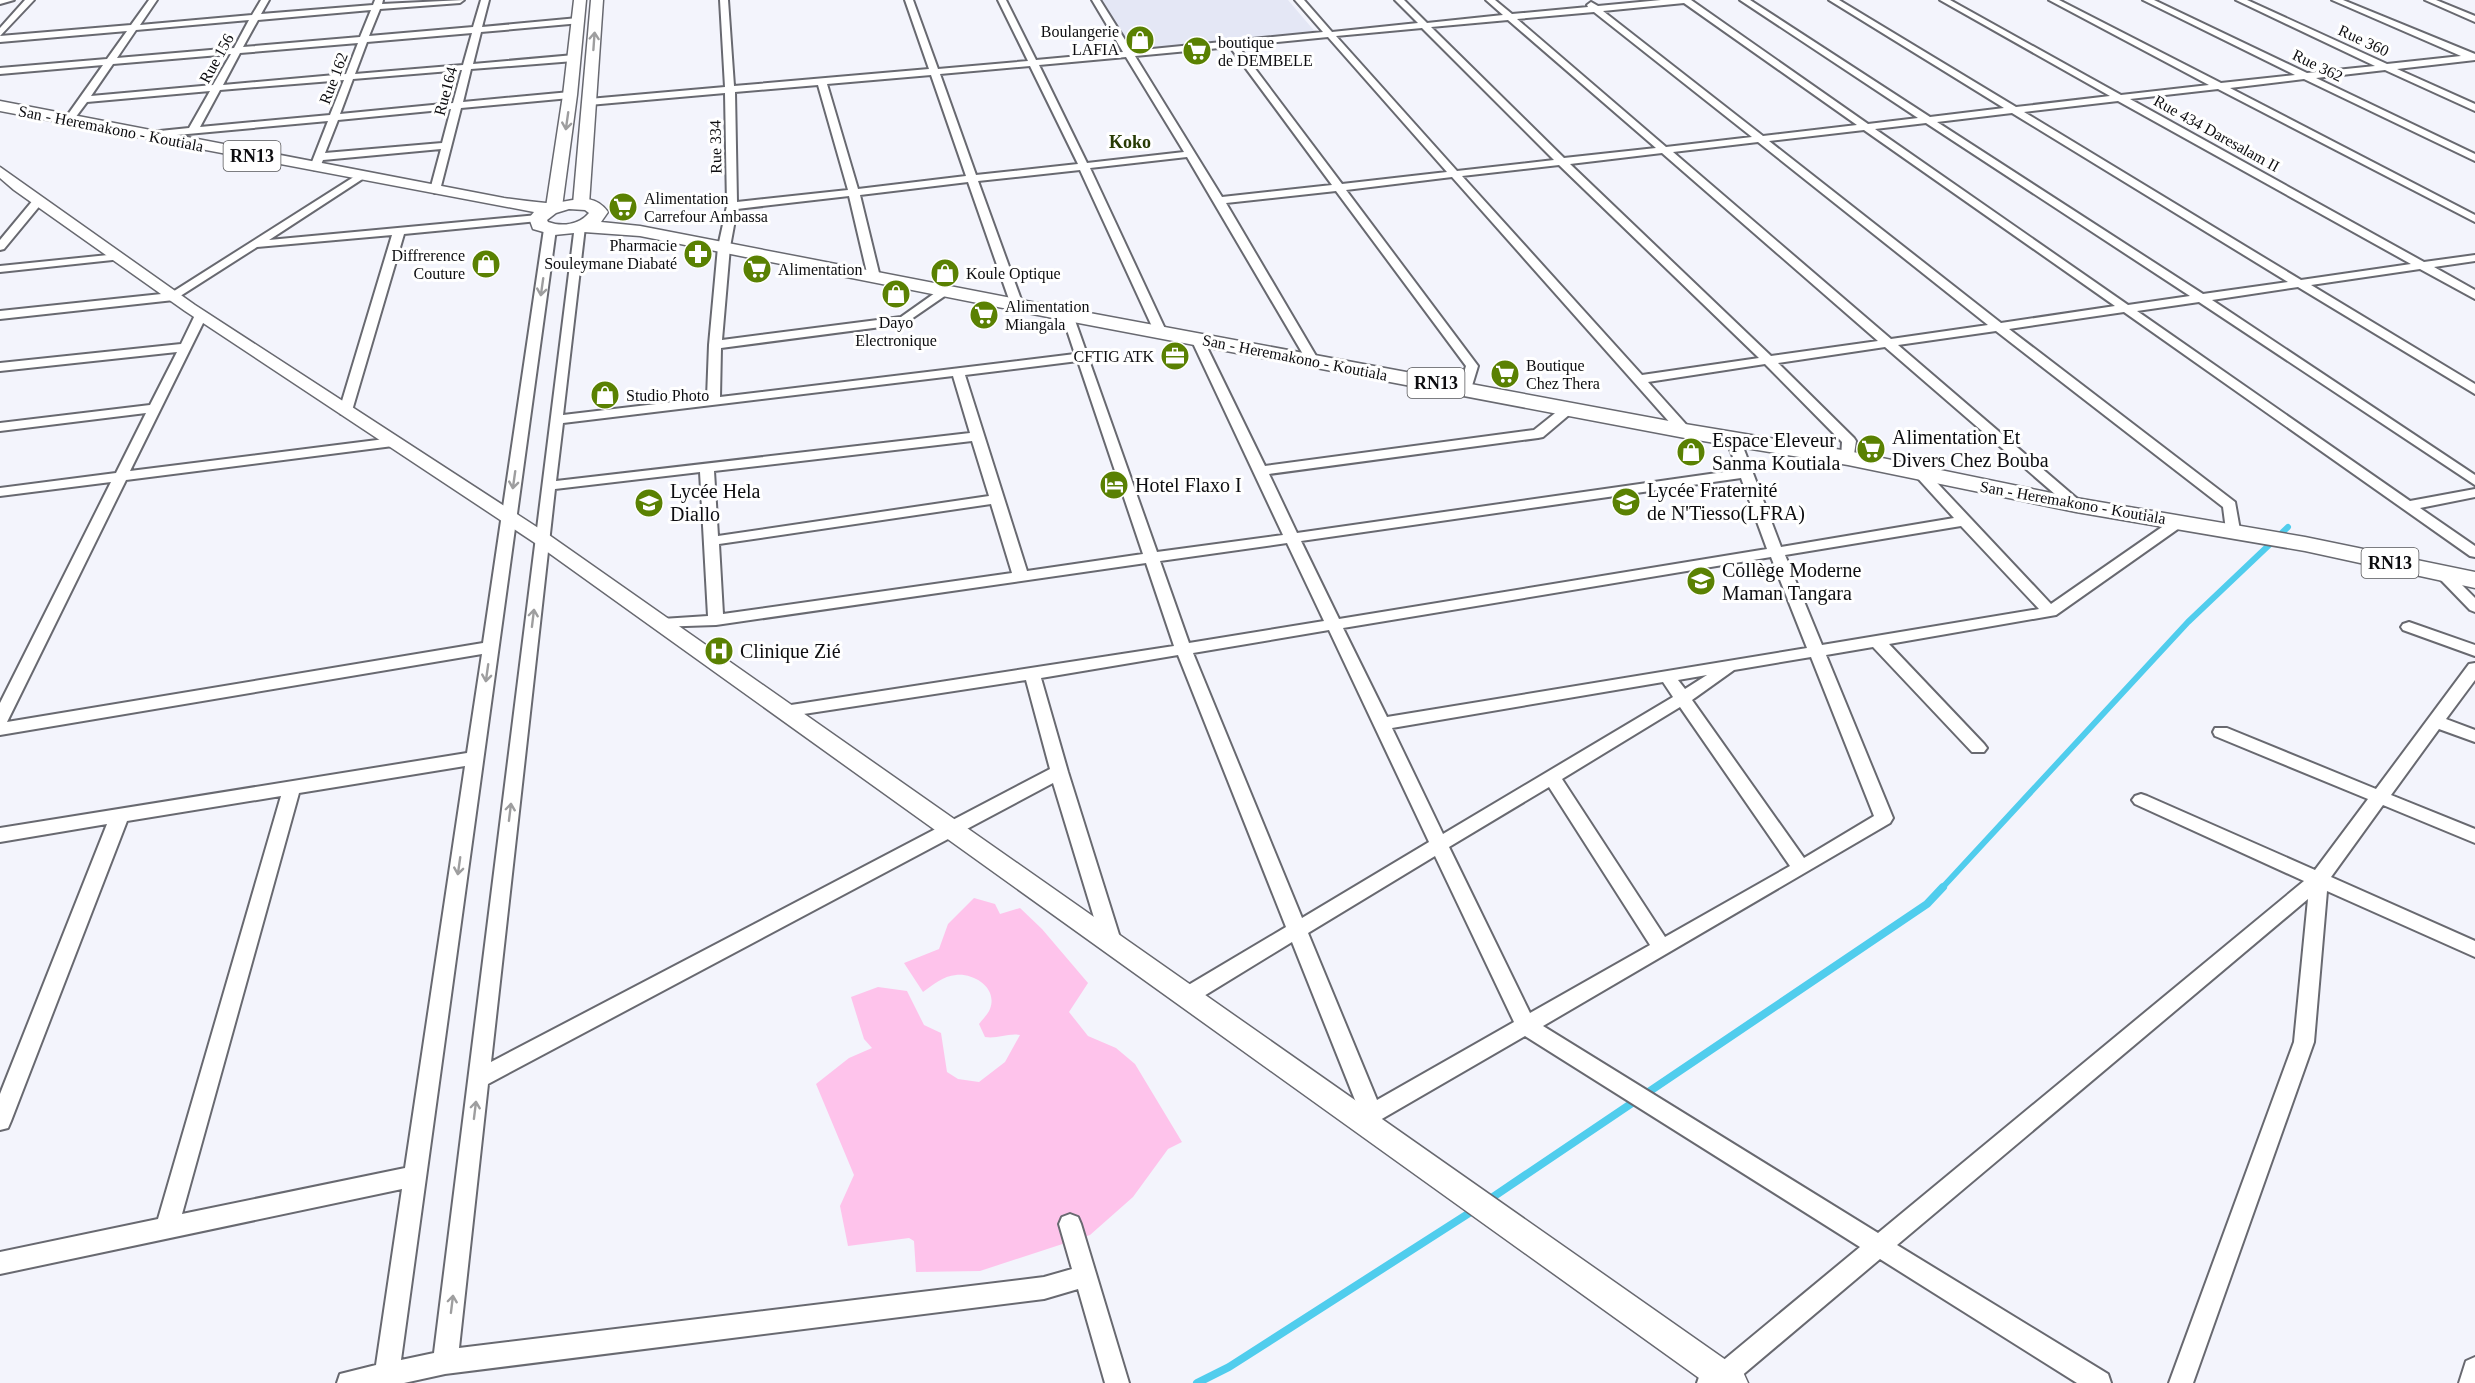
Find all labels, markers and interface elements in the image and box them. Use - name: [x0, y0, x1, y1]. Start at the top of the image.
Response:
- street label: Rue 360: [2336, 21, 2392, 60]
- place label: Boulangerie LAFIA: [1041, 23, 1119, 58]
- shop icon: Boulangerie LAFIA: [1124, 24, 1156, 56]
- street label: Rue 156: [196, 31, 237, 86]
- one-way arrow: [588, 31, 599, 51]
- place label: boutique de DEMBELE: [1218, 34, 1313, 69]
- supermarket icon: boutique de DEMBELE: [1181, 35, 1213, 67]
- street label: Rue 362: [2290, 46, 2346, 85]
- street label: Rue 162: [316, 50, 351, 106]
- street label: Rue164: [431, 65, 460, 117]
- street label: Rue 434 Daresalam II: [2151, 92, 2282, 175]
- street label: San - Heremakono - Koutiala: [17, 102, 205, 155]
- one-way arrow: [561, 110, 572, 130]
- street label: Rue 334: [707, 120, 724, 174]
- district label: Koko: [1109, 132, 1151, 152]
- road number: RN13: [224, 141, 280, 171]
- place label: Alimentation Carrefour Ambassa: [644, 190, 768, 225]
- supermarket icon: Alimentation Carrefour Ambassa: [607, 191, 639, 223]
- place label: Pharmacie Souleymane Diabaté: [544, 237, 677, 273]
- pharmacy icon: Pharmacie Souleymane Diabaté: [682, 238, 714, 270]
- place label: Diffrerence Couture: [392, 247, 465, 282]
- shop icon: Diffrerence Couture: [470, 248, 502, 280]
- supermarket icon: Alimentation: [741, 253, 773, 285]
- shop icon: Koule Optique: [929, 257, 961, 289]
- place label: Alimentation: [778, 261, 862, 278]
- place label: Koule Optique: [966, 265, 1061, 283]
- one-way arrow: [536, 276, 547, 296]
- shop icon: Dayo Electronique: [880, 278, 912, 310]
- place label: Alimentation Miangala: [1005, 298, 1089, 334]
- supermarket icon: Alimentation Miangala: [968, 299, 1000, 331]
- place label: Dayo Electronique: [855, 314, 937, 350]
- street label: San - Heremakono - Koutiala: [1201, 331, 1389, 384]
- office icon: CFTIG ATK: [1159, 340, 1191, 372]
- place label: CFTIG ATK: [1074, 348, 1154, 365]
- place label: Boutique Chez Thera: [1526, 357, 1600, 392]
- supermarket icon: Boutique Chez Thera: [1489, 358, 1521, 390]
- road number: RN13: [1408, 368, 1464, 398]
- shop icon: Studio Photo: [589, 379, 621, 411]
- place label: Studio Photo: [626, 387, 709, 404]
- place label: Alimentation Et Divers Chez Bouba: [1892, 426, 2049, 471]
- place label: Espace Eleveur Sanma Koutiala: [1712, 429, 1840, 474]
- supermarket icon: Alimentation Et Divers Chez Bouba: [1855, 433, 1887, 465]
- shop icon: Espace Eleveur Sanma Koutiala: [1675, 436, 1707, 468]
- one-way arrow: [509, 469, 520, 489]
- hotel icon: Hotel Flaxo I: [1098, 469, 1130, 501]
- place label: Hotel Flaxo I: [1135, 474, 1242, 496]
- street label: San - Heremakono - Koutiala: [1979, 478, 2167, 527]
- place label: Lycée Fraternité de N'Tiesso(LFRA): [1647, 479, 1805, 525]
- place label: Lycée Hela Diallo: [670, 480, 761, 525]
- school or university icon: Lycée Fraternité de N'Tiesso(LFRA): [1610, 486, 1642, 518]
- school or university icon: Lycée Hela Diallo: [633, 487, 665, 519]
- road number: RN13: [2362, 548, 2418, 578]
- place label: Collège Moderne Maman Tangara: [1722, 559, 1862, 605]
- school or university icon: Collège Moderne Maman Tangara: [1685, 565, 1717, 597]
- one-way arrow: [528, 609, 539, 629]
- hospital icon: Clinique Zié: [703, 635, 735, 667]
- place label: Clinique Zié: [740, 640, 841, 663]
- one-way arrow: [481, 662, 492, 682]
- one-way arrow: [505, 803, 516, 822]
- one-way arrow: [454, 856, 465, 875]
- one-way arrow: [470, 1100, 481, 1120]
- one-way arrow: [447, 1294, 458, 1314]

